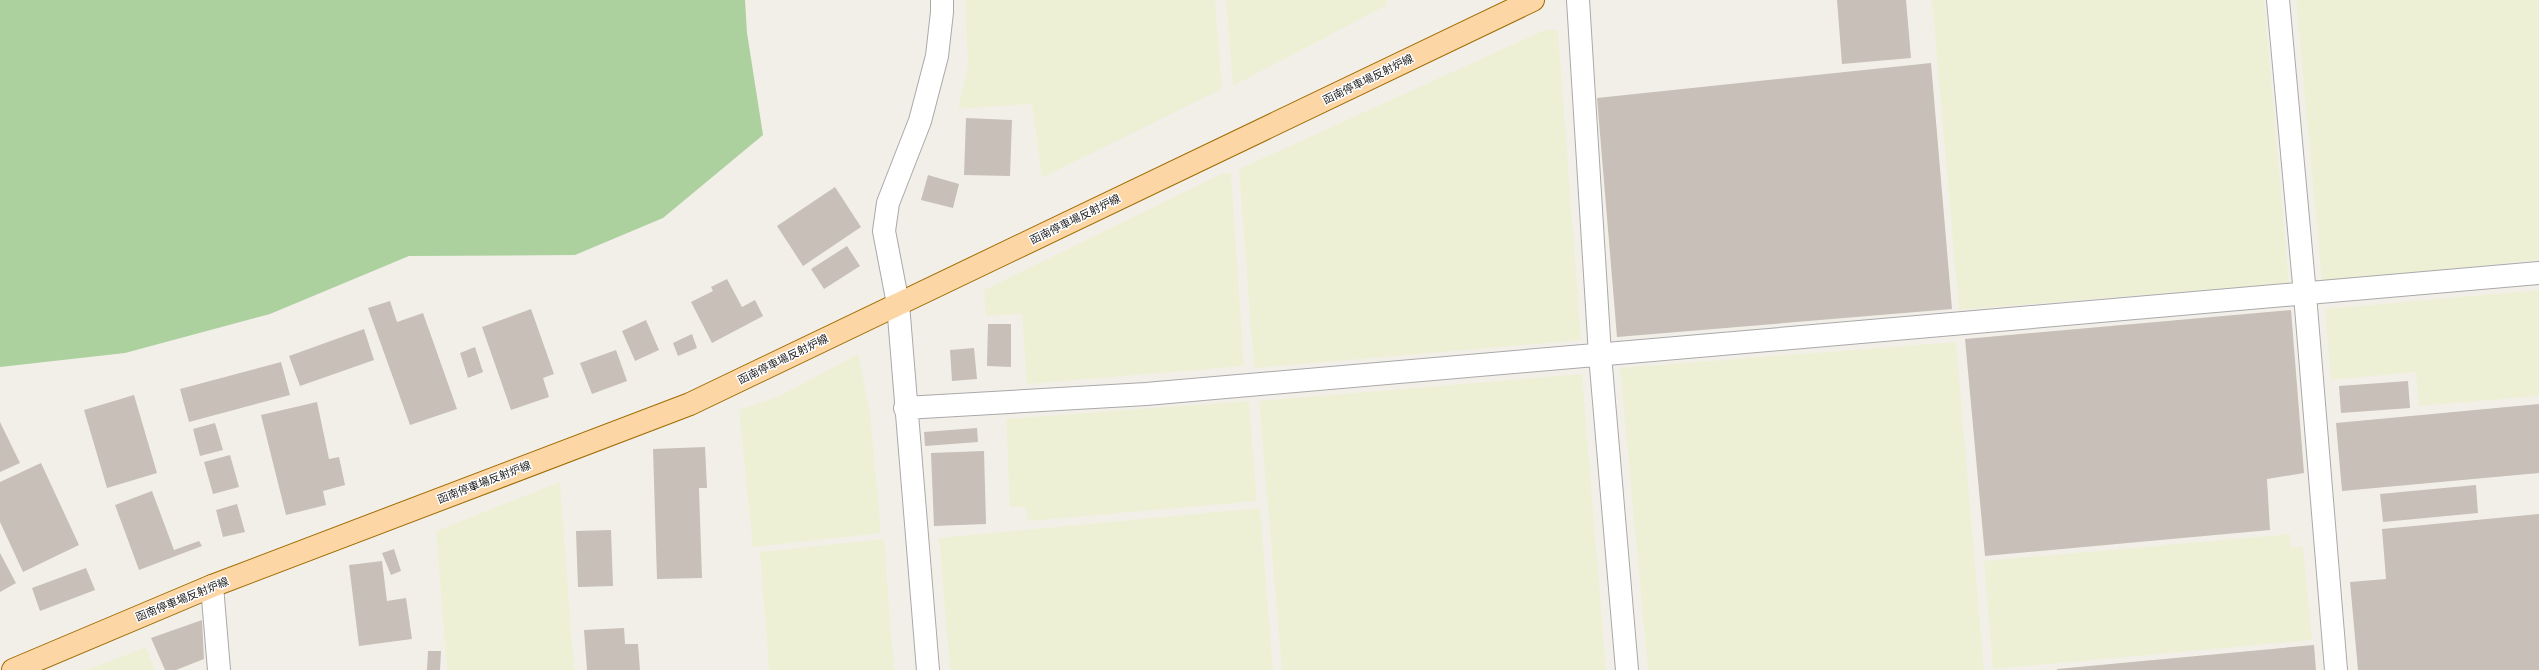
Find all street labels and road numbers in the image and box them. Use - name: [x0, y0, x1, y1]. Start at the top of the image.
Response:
- street label: 函南停車場反射炉線: [1320, 50, 1416, 108]
- street label: 函南停車場反射炉線: [1027, 190, 1123, 248]
- street label: 函南停車場反射炉線: [735, 330, 831, 388]
- street label: 函南停車場反射炉線: [435, 457, 533, 507]
- street label: 函南停車場反射炉線: [133, 573, 231, 625]

